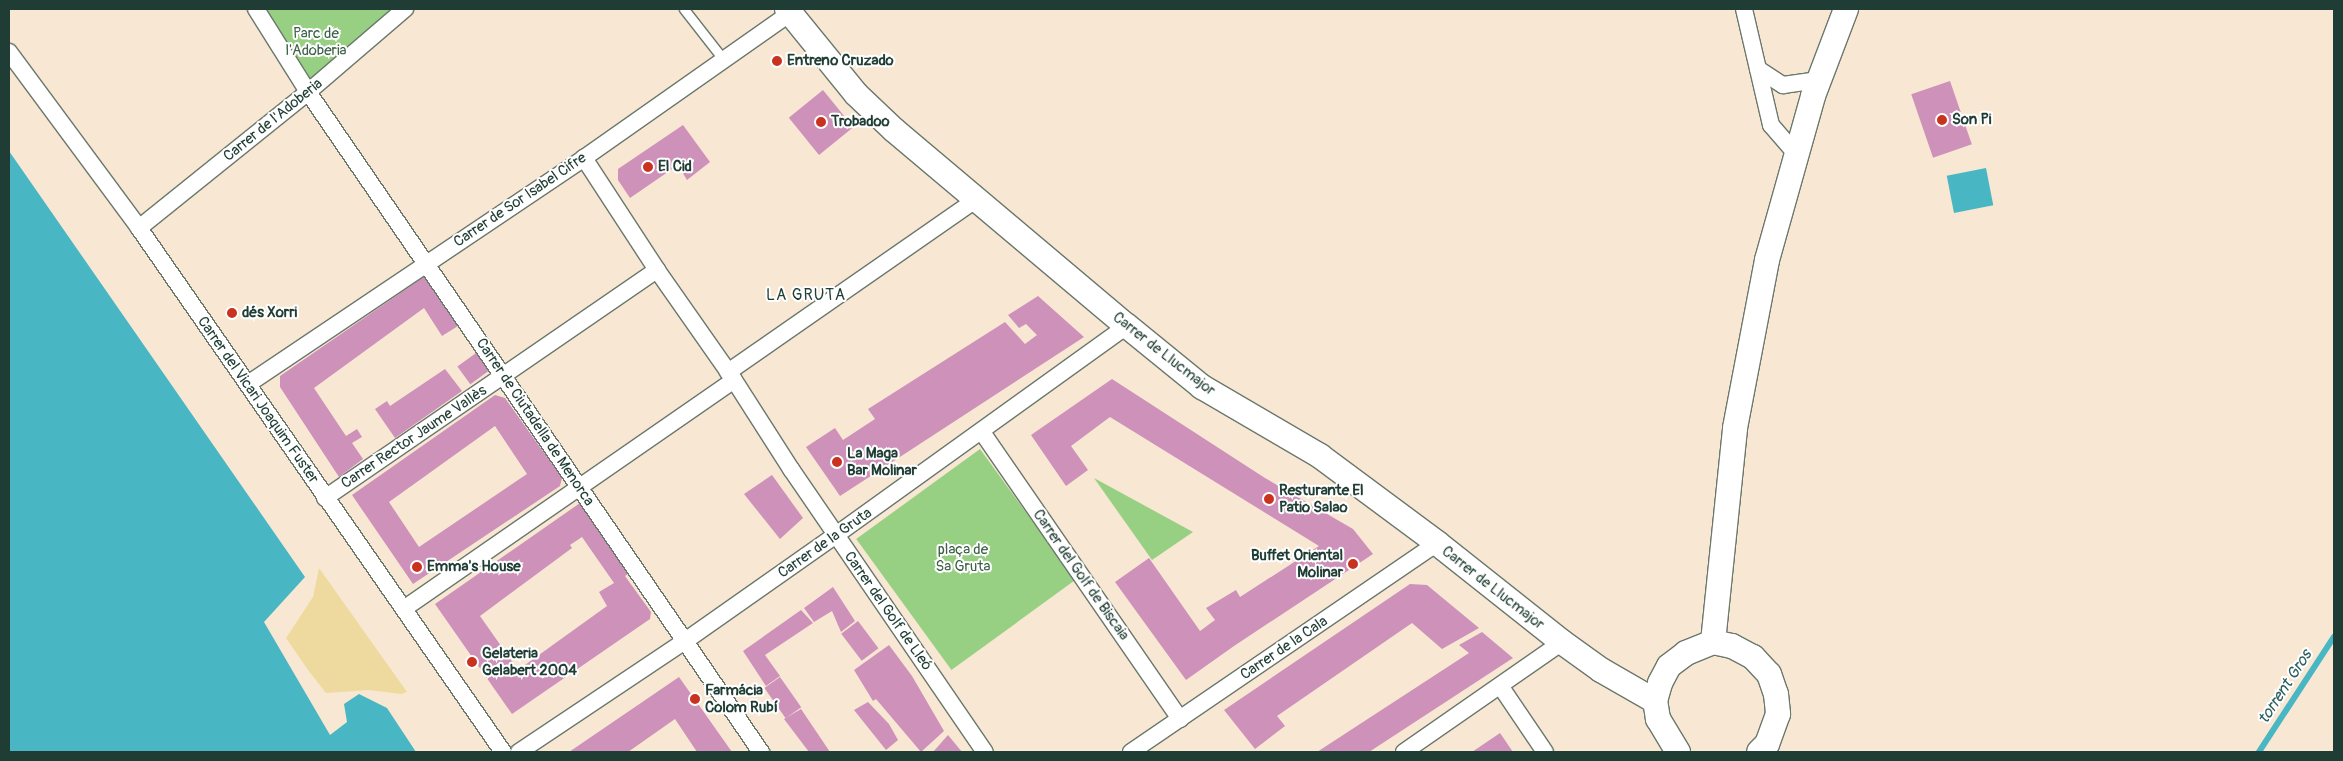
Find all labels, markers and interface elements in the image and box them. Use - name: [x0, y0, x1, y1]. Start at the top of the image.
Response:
- park label: Parc de l'Adoberia: [285, 24, 347, 59]
- place label: Entreno Cruzado: [787, 52, 893, 70]
- marker: Entreno Cruzado: [771, 55, 783, 67]
- street label: Carrer de l'Adoberia: [220, 75, 326, 165]
- place label: Son Pi: [1952, 111, 1991, 129]
- place label: Trobadoo: [831, 113, 889, 131]
- marker: Son Pi: [1936, 114, 1948, 126]
- marker: Trobadoo: [815, 116, 827, 128]
- street label: Carrer de Sor Isabel Cifre: [450, 149, 590, 251]
- place label: El Cid: [658, 158, 692, 176]
- marker: El Cid: [642, 161, 654, 173]
- district label: LA GRUTA: [765, 285, 847, 305]
- place label: dés Xorri: [242, 304, 297, 322]
- marker: dés Xorri: [226, 307, 238, 319]
- street label: Carrer de Llucmajor: [1109, 308, 1219, 400]
- street label: Carrer del Vicari Joaquim Fuster: [193, 313, 323, 487]
- street label: Carrer de Ciutadella de Menorca: [472, 335, 598, 509]
- street label: Carrer Rector Jaume Vallès: [338, 382, 490, 492]
- place label: La Maga Bar Molinar: [847, 444, 917, 479]
- marker: La Maga Bar Molinar: [831, 456, 843, 468]
- place label: Resturante El Patio Salao: [1279, 481, 1364, 516]
- marker: Resturante El Patio Salao: [1263, 493, 1275, 505]
- street label: Carrer de la Gruta: [775, 504, 875, 582]
- street label: Carrer del Golf de Biscaia: [1029, 506, 1133, 644]
- park label: plaça de Sa Gruta: [936, 540, 990, 575]
- street label: Carrer de Llucmajor: [1438, 542, 1548, 634]
- place label: Buffet Oriental Molinar: [1251, 546, 1343, 581]
- street label: Carrer del Golf de Lleó: [840, 548, 936, 674]
- place label: Emma's House: [427, 558, 521, 576]
- marker: Buffet Oriental Molinar: [1347, 558, 1359, 570]
- marker: Emma's House: [411, 561, 423, 573]
- street label: Carrer de la Cala: [1237, 612, 1331, 684]
- place label: Gelateria Gelabert 2004: [482, 644, 577, 679]
- water label: torrent Gros: [2254, 646, 2316, 728]
- marker: Gelateria Gelabert 2004: [466, 656, 478, 668]
- place label: Farmácia Colom Rubí: [705, 681, 778, 716]
- marker: Farmácia Colom Rubí: [689, 693, 701, 705]

